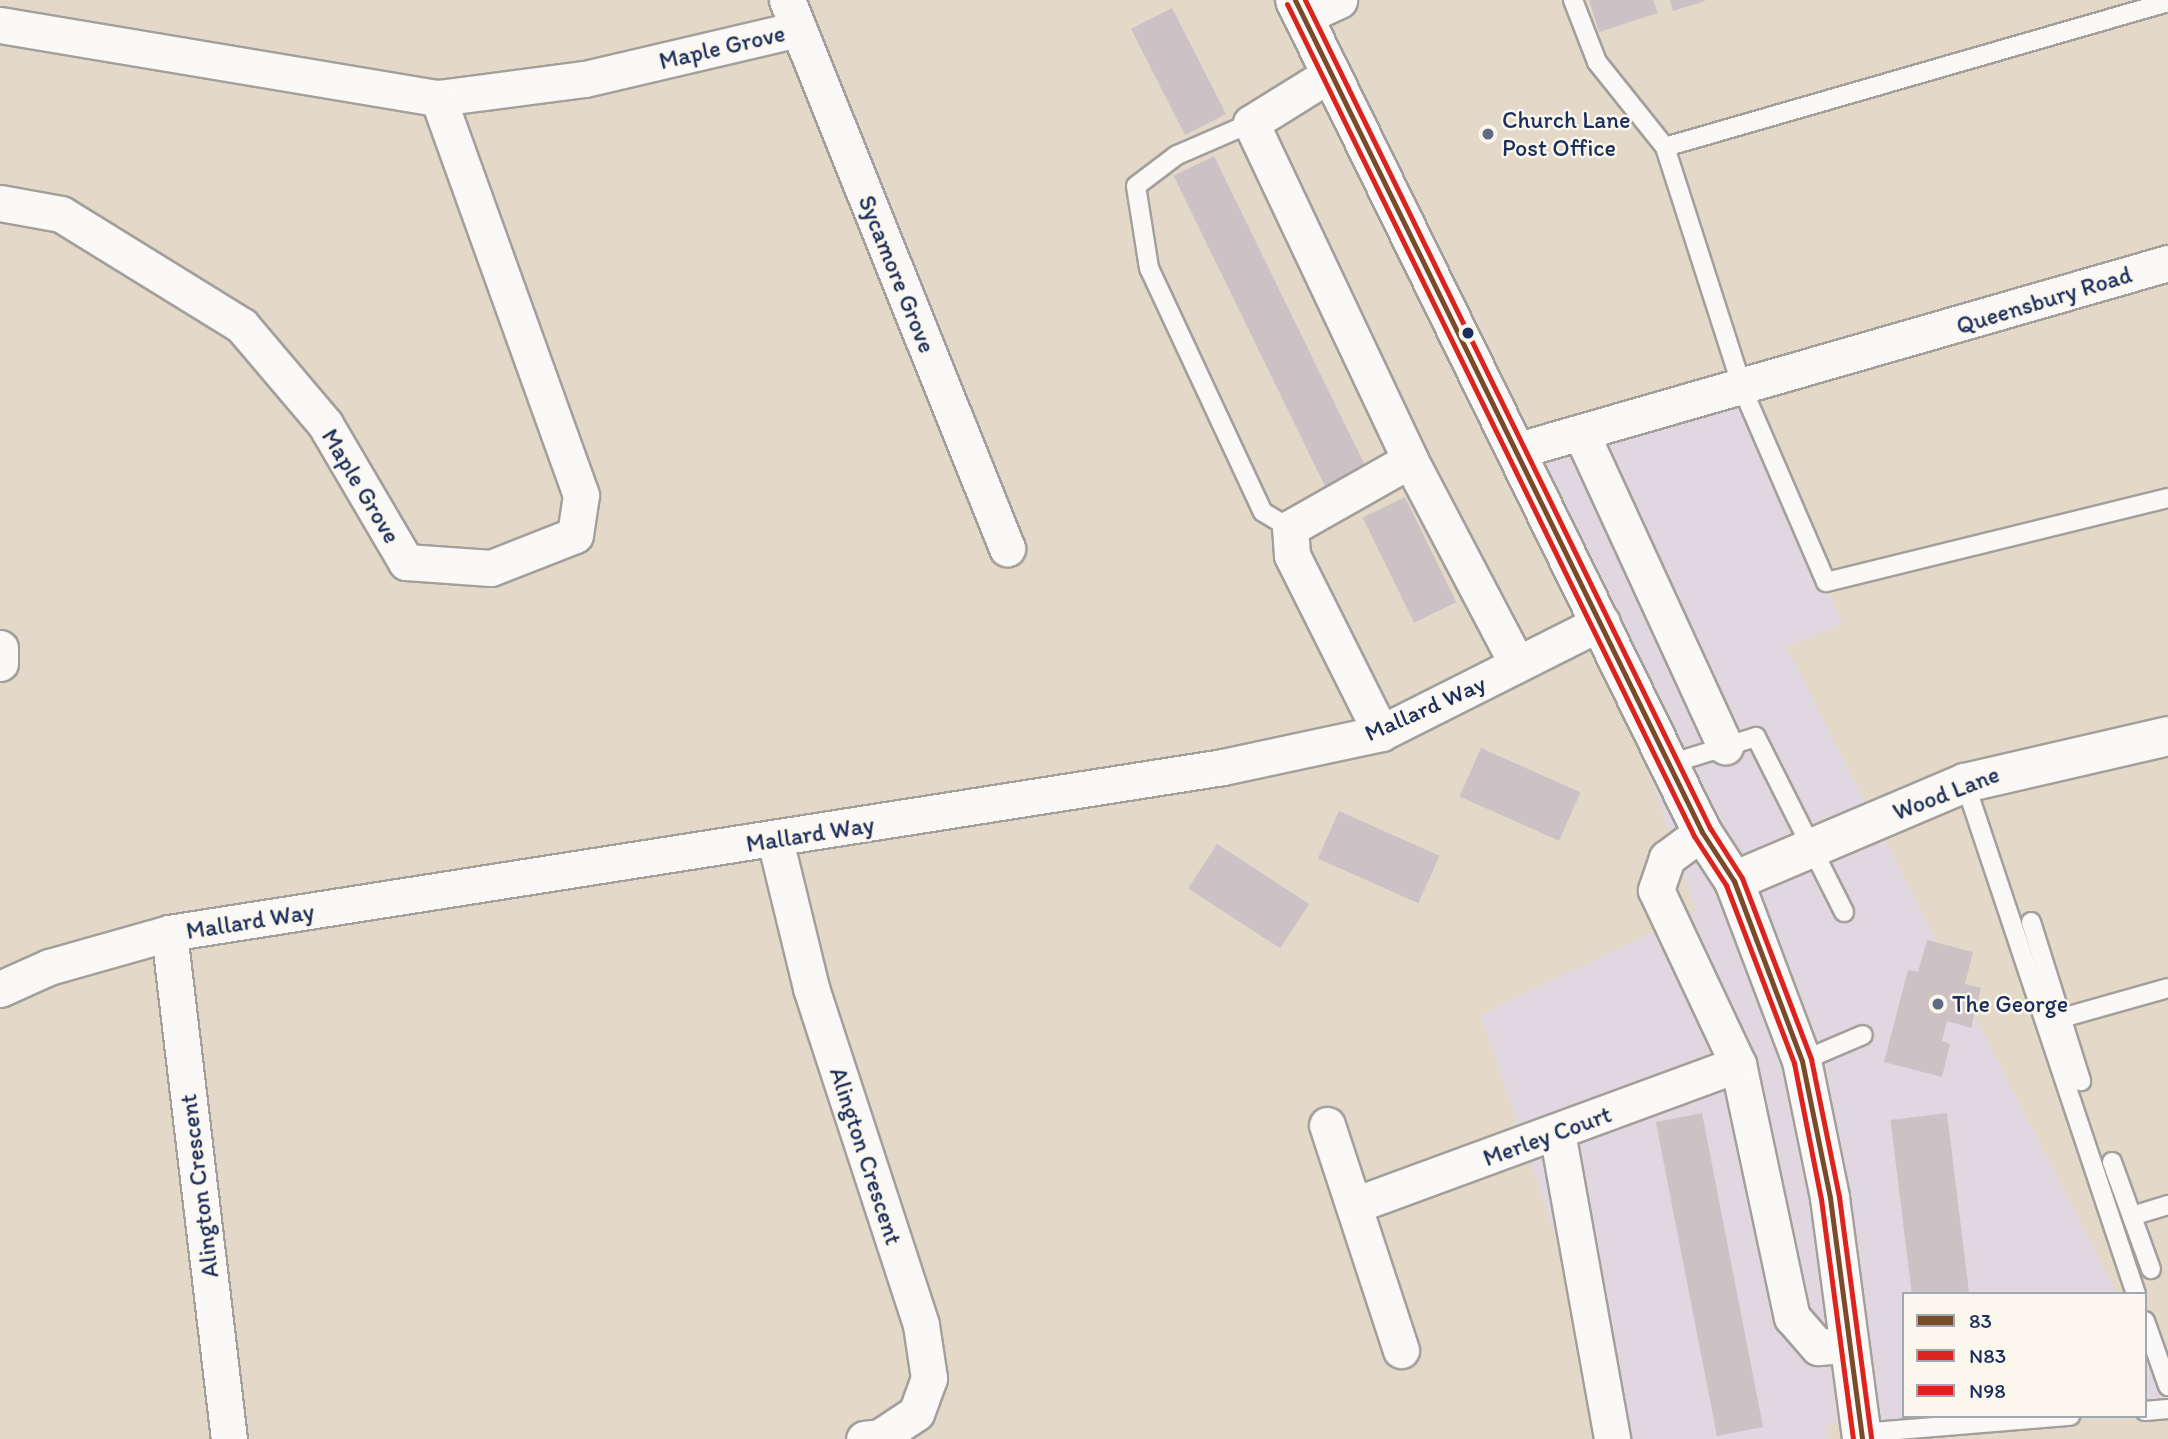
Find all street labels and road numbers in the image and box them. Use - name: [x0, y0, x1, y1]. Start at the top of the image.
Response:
- street label: Maple Grove: [656, 19, 788, 75]
- street label: Sycamore Grove: [852, 191, 942, 357]
- street label: Queensbury Road: [1953, 260, 2135, 340]
- street label: Maple Grove: [316, 423, 406, 549]
- street label: Mallard Way: [1361, 669, 1489, 747]
- street label: Wood Lane: [1888, 759, 2004, 827]
- street label: Mallard Way: [744, 810, 876, 858]
- street label: Mallard Way: [184, 897, 316, 945]
- street label: Alington Crescent: [824, 1064, 908, 1248]
- street label: Alington Crescent: [173, 1092, 225, 1280]
- street label: Merley Court: [1479, 1100, 1615, 1172]

